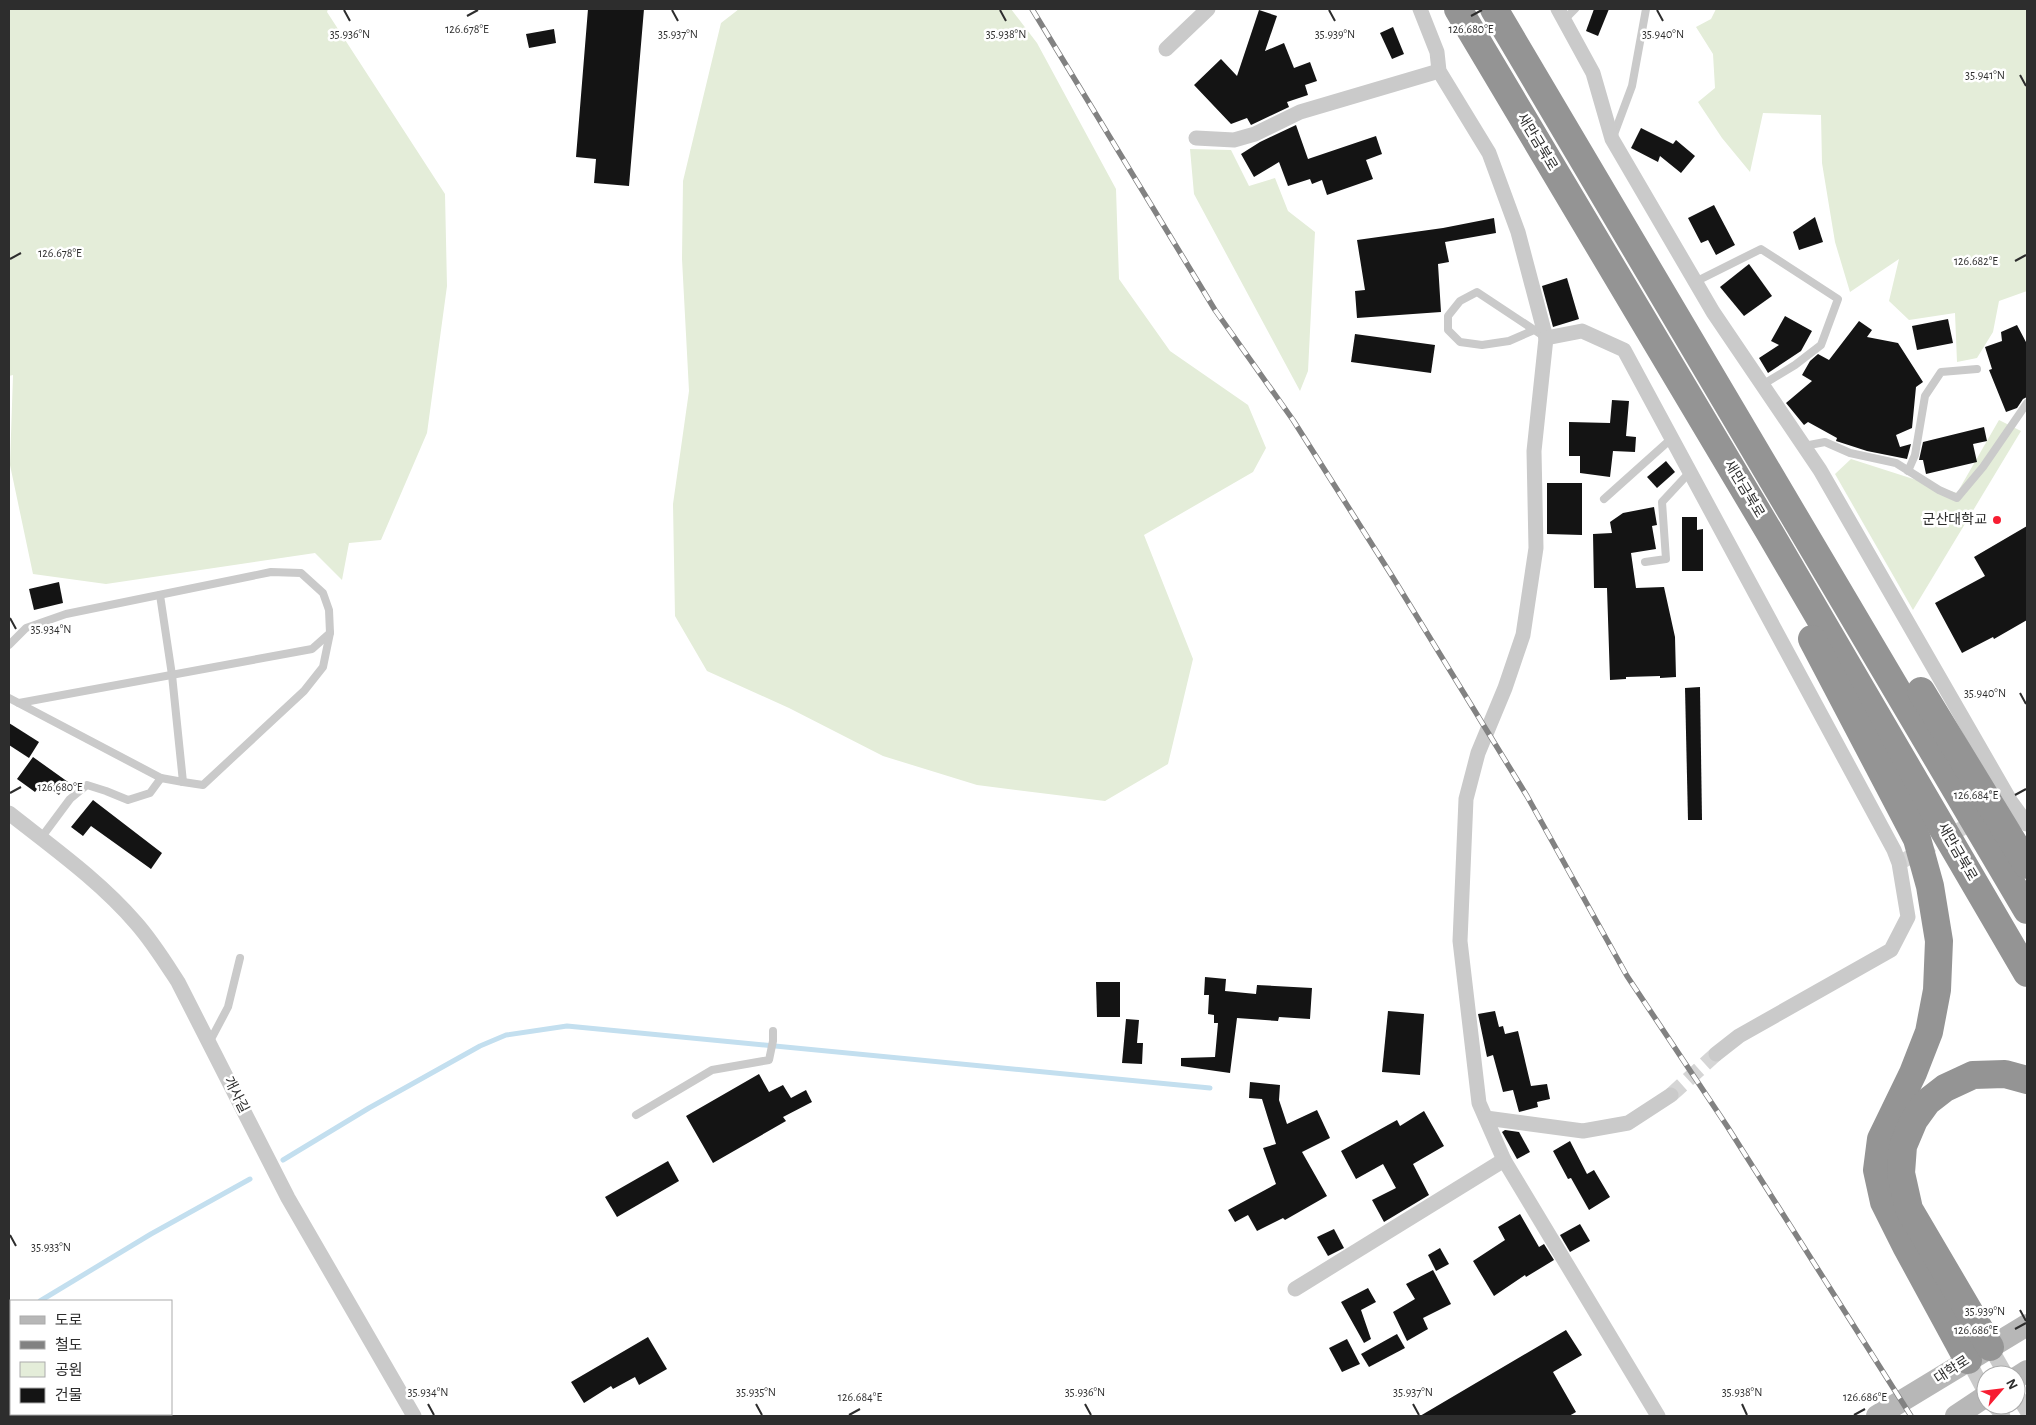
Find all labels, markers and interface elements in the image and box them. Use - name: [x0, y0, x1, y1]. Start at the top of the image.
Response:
- text: 126.678°E: [445, 23, 489, 35]
- text: 126.680°E: [1449, 23, 1494, 35]
- text: 35.936°N: [330, 28, 370, 40]
- text: 35.937°N: [658, 28, 698, 40]
- text: 35.938°N: [986, 28, 1026, 40]
- text: 35.939°N: [1315, 28, 1355, 40]
- text: 35.940°N: [1642, 28, 1684, 40]
- text: 35.941°N: [1965, 69, 2005, 81]
- street label: 새만금북로: [1514, 110, 1561, 173]
- text: 126.678°E: [38, 247, 82, 259]
- text: 126.682°E: [1954, 255, 1998, 267]
- street label: 새만금북로: [1721, 457, 1768, 520]
- place label: 군산대학교: [1923, 511, 1987, 527]
- marker: 군산대학교: [1991, 514, 2003, 526]
- text: 35.934°N: [31, 623, 71, 635]
- text: 35.940°N: [1964, 687, 2006, 699]
- text: 126.680°E: [38, 781, 83, 793]
- text: 126.684°E: [1954, 789, 1998, 801]
- street label: 새만금북로: [1935, 820, 1980, 883]
- street label: 개사길: [221, 1074, 252, 1115]
- text: 35.933°N: [31, 1241, 71, 1253]
- legend: [10, 1300, 172, 1415]
- text: 35.939°N: [1965, 1305, 2005, 1317]
- text: 도로: [55, 1313, 83, 1328]
- text: 126.686°E: [1954, 1324, 1998, 1336]
- text: 철도: [55, 1337, 83, 1353]
- street label: 대학로: [1931, 1352, 1972, 1386]
- text: 공원: [55, 1362, 83, 1378]
- north arrow: [1976, 1365, 2026, 1415]
- text: N: [2003, 1377, 2020, 1392]
- text: 35.934°N: [408, 1386, 448, 1398]
- text: 35.935°N: [736, 1386, 776, 1398]
- text: 35.936°N: [1065, 1386, 1105, 1398]
- text: 35.937°N: [1393, 1386, 1433, 1398]
- text: 35.938°N: [1722, 1386, 1762, 1398]
- text: 건물: [55, 1387, 83, 1403]
- text: 126.684°E: [838, 1391, 882, 1403]
- text: 126.686°E: [1843, 1391, 1887, 1403]

